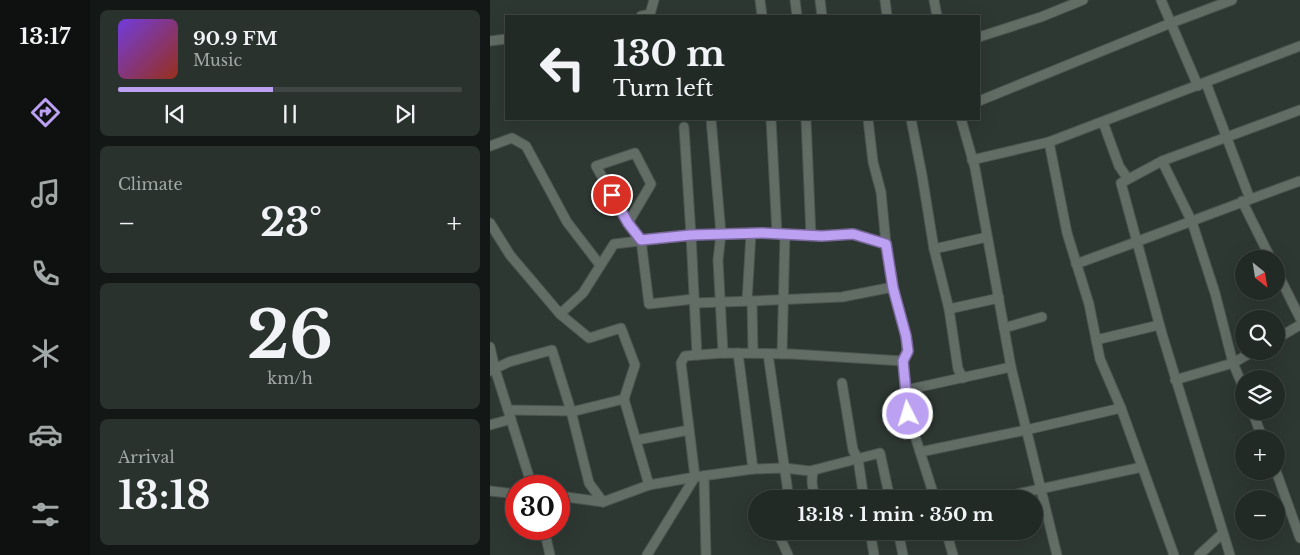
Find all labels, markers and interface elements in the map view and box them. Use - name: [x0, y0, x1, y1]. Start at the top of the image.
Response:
- text: 13:17: [20, 23, 70, 50]
- text: 90.9 FM: [193, 27, 277, 50]
- text: 130 m: [613, 32, 725, 75]
- icon: left: [530, 35, 595, 100]
- text: Music: [193, 50, 242, 70]
- text: Turn left: [613, 75, 713, 102]
- icon: directions: [28, 95, 63, 130]
- icon: previous: [161, 100, 189, 128]
- icon: pause: [276, 100, 304, 128]
- icon: next: [391, 100, 419, 128]
- text: Climate: [118, 174, 183, 194]
- pin: [591, 174, 633, 216]
- icon: music: [28, 176, 63, 211]
- icon: arrive: [598, 181, 626, 209]
- text: 23°: [260, 199, 322, 246]
- text: −: [118, 206, 136, 241]
- text: +: [447, 206, 462, 241]
- north arrow: [1235, 250, 1285, 300]
- map controls: [1235, 250, 1285, 540]
- icon: phone: [28, 256, 63, 291]
- text: 26: [247, 295, 333, 376]
- button: search: [1235, 310, 1285, 360]
- icon: climate: [28, 336, 63, 371]
- text: km/h: [267, 368, 313, 388]
- button: layers: [1235, 370, 1285, 420]
- position arrow: [881, 387, 933, 439]
- icon: car: [28, 417, 63, 452]
- button: +: [1235, 430, 1285, 480]
- text: Arrival: [118, 447, 175, 467]
- text: 13:18: [118, 472, 210, 519]
- speed limit sign: 30: [505, 475, 570, 540]
- button: −: [1235, 490, 1285, 540]
- icon: filters: [28, 497, 63, 532]
- text: 13:18 · 1 min · 350 m: [798, 503, 993, 526]

